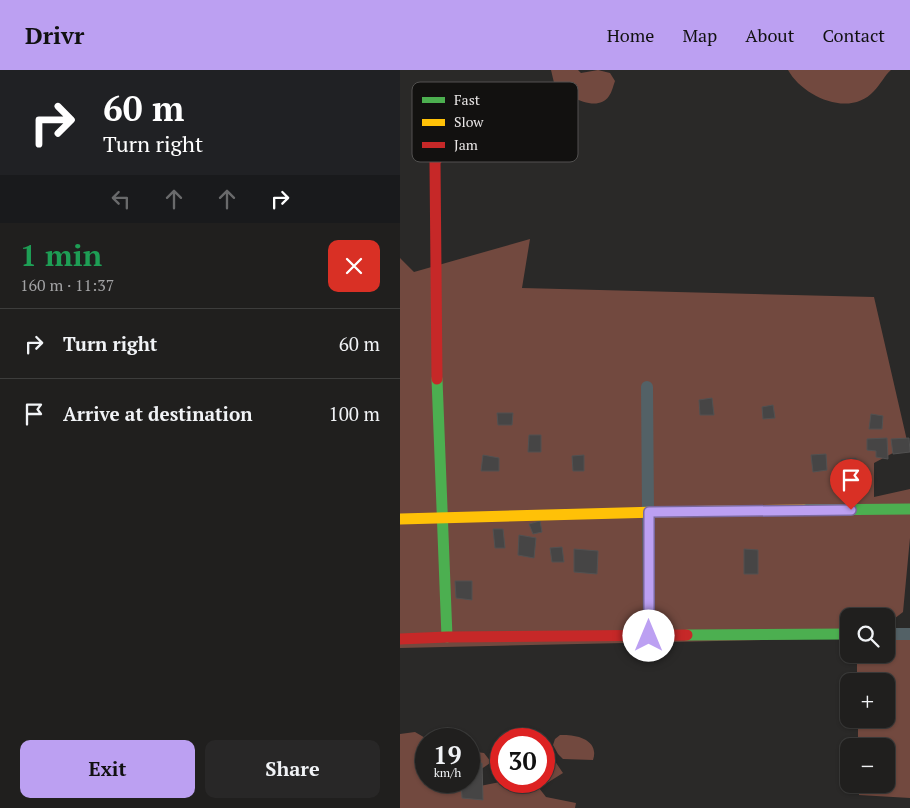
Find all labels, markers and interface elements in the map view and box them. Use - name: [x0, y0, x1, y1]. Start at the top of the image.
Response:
- text: Drivr: [25, 19, 84, 51]
- text: Home: [607, 23, 654, 47]
- text: Map: [682, 23, 717, 47]
- text: About: [745, 23, 794, 47]
- text: Contact: [822, 23, 885, 47]
- legend: [412, 82, 578, 162]
- text: 60 m: [103, 85, 184, 131]
- icon: right: [20, 90, 85, 155]
- text: Fast: [454, 90, 481, 109]
- text: Slow: [454, 112, 484, 131]
- text: Turn right: [103, 129, 203, 158]
- text: Jam: [454, 135, 478, 154]
- icon: left: [107, 185, 135, 213]
- icon: ahead: [160, 185, 188, 213]
- icon: ahead: [213, 185, 241, 213]
- icon: right: [266, 185, 294, 213]
- text: 1 min: [20, 235, 102, 275]
- button: close: [328, 240, 380, 292]
- text: 160 m · 11:37: [20, 274, 114, 296]
- icon: right: [20, 330, 48, 358]
- text: Turn right: [63, 331, 157, 356]
- text: 60 m: [339, 331, 380, 356]
- icon: arrive: [20, 400, 48, 428]
- text: Arrive at destination: [63, 401, 252, 426]
- text: 100 m: [329, 401, 380, 426]
- pin: [830, 459, 872, 510]
- icon: arrive: [837, 466, 865, 494]
- map controls: [840, 608, 895, 793]
- button: search: [840, 608, 895, 663]
- position arrow: [622, 609, 674, 661]
- button: +: [840, 673, 895, 728]
- speed limit sign: 30: [490, 728, 555, 793]
- text: 19: [433, 738, 462, 771]
- button: −: [840, 738, 895, 793]
- button: Exit: [20, 740, 195, 798]
- button: Share: [205, 740, 380, 798]
- text: km/h: [434, 765, 461, 780]

